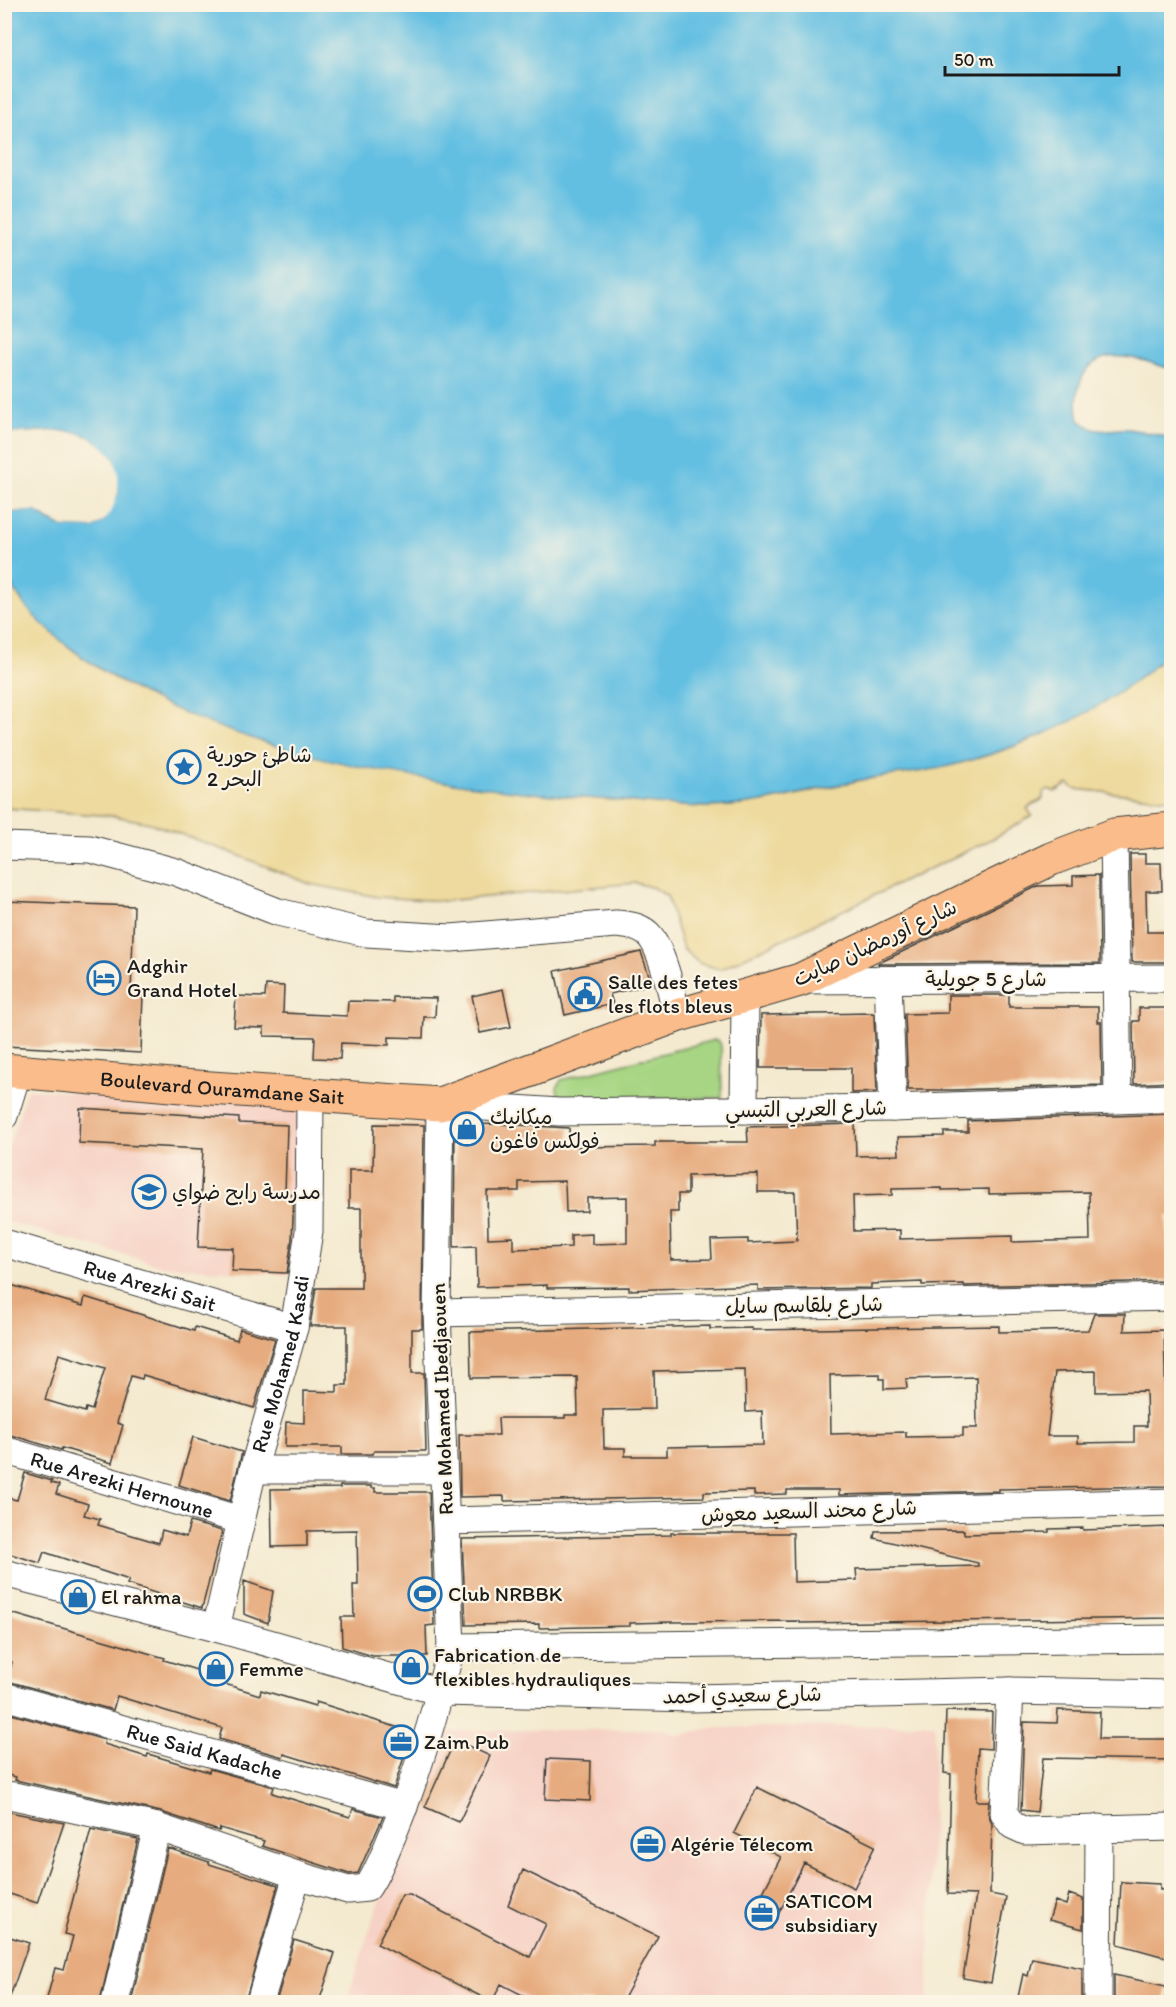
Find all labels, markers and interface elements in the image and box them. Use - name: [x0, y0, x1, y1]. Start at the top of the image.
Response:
- scale bar: [945, 39, 1119, 77]
- text: 50 m: [954, 49, 994, 71]
- place label: شاطئ حورية البحر 2: [207, 742, 312, 792]
- place icon: شاطئ حورية البحر 2: [166, 749, 202, 785]
- street label: شارع أورمضان صايت: [789, 894, 962, 994]
- place label: Adghir Grand Hotel: [127, 953, 237, 1002]
- hotel icon: Adghir Grand Hotel: [86, 960, 122, 996]
- street label: شارع 5 جويلية: [925, 966, 1047, 994]
- place label: Salle des fetes les flots bleus: [608, 969, 738, 1018]
- public building icon: Salle des fetes les flots bleus: [567, 976, 603, 1012]
- street label: Boulevard Ouramdane Sait: [99, 1066, 345, 1109]
- street label: شارع العربي التبسي: [725, 1095, 887, 1129]
- place label: ميكانيك فولكس فاغون: [490, 1104, 600, 1154]
- shop icon: ميكانيك فولكس فاغون: [449, 1111, 485, 1147]
- school or university icon: مدرسة رابح ضواي: [131, 1174, 167, 1210]
- place label: مدرسة رابح ضواي: [172, 1179, 321, 1207]
- street label: Rue Arezki Sait: [81, 1254, 219, 1317]
- street label: Rue Mohamed Kasdi: [246, 1274, 314, 1455]
- street label: Rue Mohamed Ibedjaouen: [425, 1282, 458, 1516]
- street label: شارع بلقاسم سايل: [725, 1291, 883, 1322]
- street label: Rue Arezki Hernoune: [28, 1446, 217, 1523]
- street label: شارع محند السعيد معوش: [700, 1494, 918, 1530]
- sports icon: Club NRBBK: [407, 1576, 443, 1612]
- shop icon: El rahma: [60, 1579, 96, 1615]
- place label: Club NRBBK: [448, 1581, 563, 1606]
- place label: El rahma: [101, 1584, 181, 1609]
- place label: Fabrication de flexibles hydrauliques: [434, 1642, 631, 1691]
- shop icon: Fabrication de flexibles hydrauliques: [393, 1649, 429, 1685]
- shop icon: Femme: [198, 1651, 234, 1687]
- place label: Femme: [239, 1656, 304, 1681]
- street label: شارع سعيدي أحمد: [662, 1681, 822, 1711]
- street label: Rue Said Kadache: [124, 1718, 285, 1785]
- office icon: Zaim Pub: [383, 1724, 419, 1760]
- place label: Zaim Pub: [424, 1729, 509, 1754]
- office icon: Algérie Télecom: [630, 1826, 666, 1862]
- place label: Algérie Télecom: [671, 1831, 814, 1856]
- place label: SATICOM subsidiary: [785, 1888, 877, 1937]
- office icon: SATICOM subsidiary: [744, 1895, 780, 1931]

